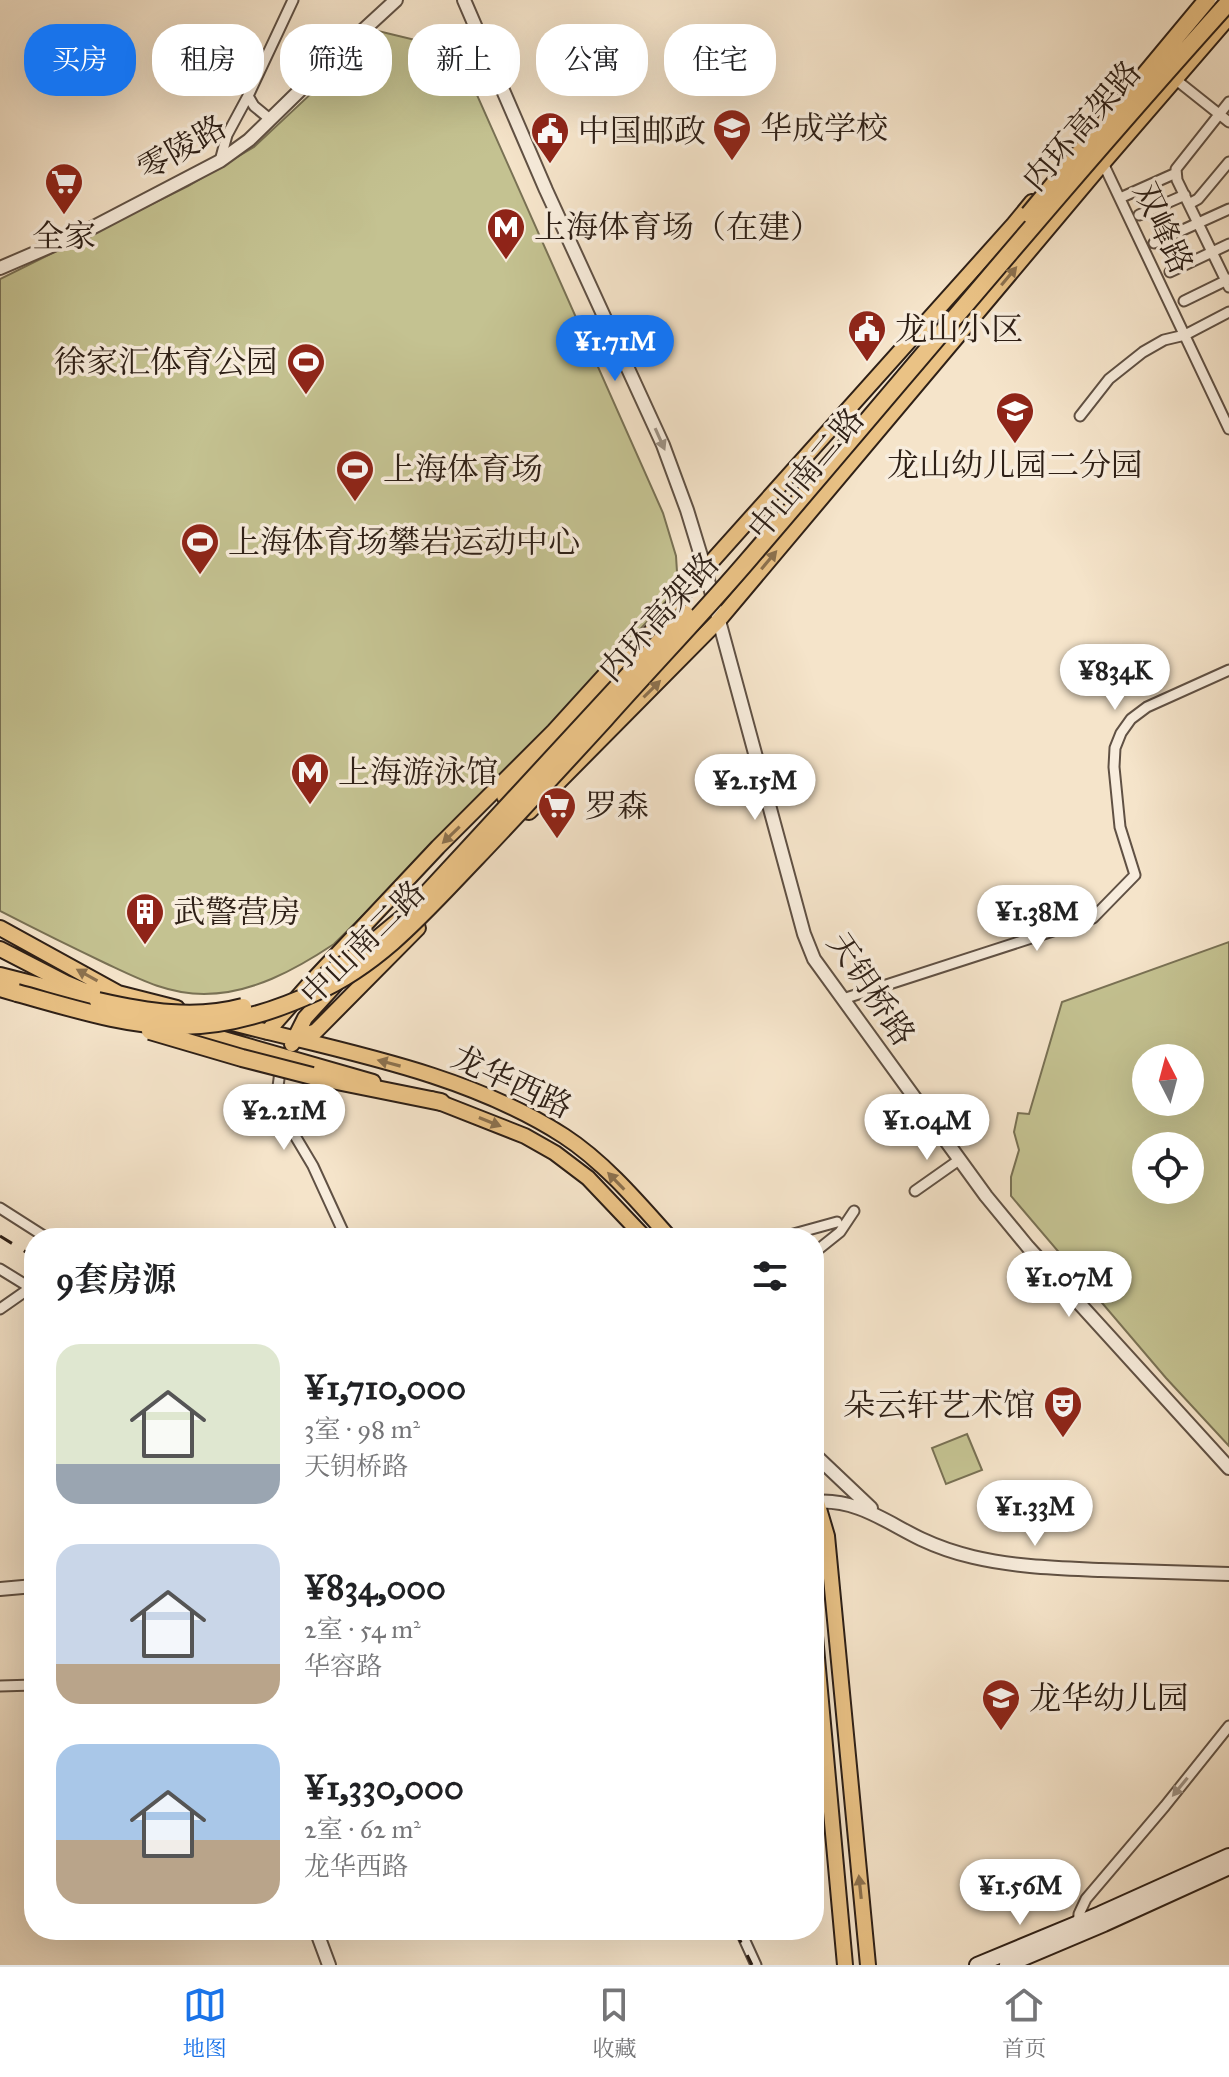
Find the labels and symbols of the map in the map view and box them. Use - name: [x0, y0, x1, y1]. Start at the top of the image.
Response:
- street label: 内环高架路: [1015, 53, 1149, 199]
- street label: 零陵路: [131, 107, 233, 189]
- school or university icon: 华成学校: [711, 107, 753, 162]
- place label: 华成学校: [760, 109, 888, 148]
- public building icon: 中国邮政: [529, 110, 571, 165]
- place label: 中国邮政: [578, 112, 706, 151]
- supermarket icon: 全家: [43, 161, 85, 216]
- street label: 双峰路: [1125, 176, 1201, 280]
- metro station icon: 上海体育场（在建）: [485, 206, 527, 261]
- place label: 上海体育场（在建）: [534, 208, 822, 247]
- place label: 全家: [32, 217, 96, 256]
- one-way arrow: [1000, 266, 1017, 286]
- public building icon: 龙山小区: [846, 308, 888, 363]
- place label: 龙山小区: [895, 310, 1023, 349]
- pin: ¥1.71M: [550, 315, 680, 383]
- sports icon: 徐家汇体育公园: [285, 341, 327, 396]
- place label: 徐家汇体育公园: [54, 343, 278, 382]
- school or university icon: 龙山幼儿园二分园: [994, 390, 1036, 445]
- street label: 中山南二路: [740, 400, 872, 548]
- one-way arrow: [653, 427, 667, 451]
- place label: 龙山幼儿园二分园: [887, 446, 1143, 485]
- sports icon: 上海体育场: [334, 448, 376, 503]
- place label: 上海体育场: [383, 450, 543, 489]
- sports icon: 上海体育场攀岩运动中心: [179, 521, 221, 576]
- place label: 上海体育场攀岩运动中心: [228, 523, 580, 562]
- street label: 内环高架路: [591, 544, 727, 690]
- one-way arrow: [760, 551, 777, 571]
- pin: ¥834K: [1059, 644, 1171, 712]
- one-way arrow: [642, 680, 660, 699]
- metro station icon: 上海游泳馆: [289, 751, 331, 806]
- place label: 上海游泳馆: [338, 753, 498, 792]
- pin: ¥2.15M: [690, 754, 820, 822]
- supermarket icon: 罗森: [536, 785, 578, 840]
- place label: 罗森: [585, 787, 649, 826]
- one-way arrow: [442, 825, 461, 843]
- street label: 中山南二路: [293, 873, 433, 1013]
- pin: ¥1.38M: [972, 885, 1102, 953]
- building icon: 武警营房: [124, 891, 166, 946]
- place label: 武警营房: [173, 893, 301, 932]
- street label: 天钥桥路: [819, 925, 923, 1053]
- one-way arrow: [76, 969, 98, 983]
- street label: 龙华西路: [446, 1037, 578, 1127]
- north arrow: [1132, 1044, 1204, 1116]
- one-way arrow: [376, 1056, 401, 1068]
- pin: ¥2.21M: [219, 1084, 349, 1152]
- pin: ¥1.04M: [862, 1094, 992, 1162]
- one-way arrow: [478, 1116, 502, 1129]
- one-way arrow: [608, 1172, 626, 1191]
- pin: ¥1.07M: [1004, 1251, 1134, 1319]
- theatre icon: 朵云轩艺术馆: [1042, 1384, 1084, 1439]
- place label: 朵云轩艺术馆: [843, 1386, 1035, 1425]
- pin: ¥1.33M: [970, 1480, 1100, 1548]
- school or university icon: 龙华幼儿园: [980, 1677, 1022, 1732]
- place label: 龙华幼儿园: [1029, 1679, 1189, 1718]
- one-way arrow: [1172, 1777, 1189, 1797]
- pin: ¥1.56M: [955, 1859, 1085, 1927]
- one-way arrow: [853, 1874, 866, 1899]

